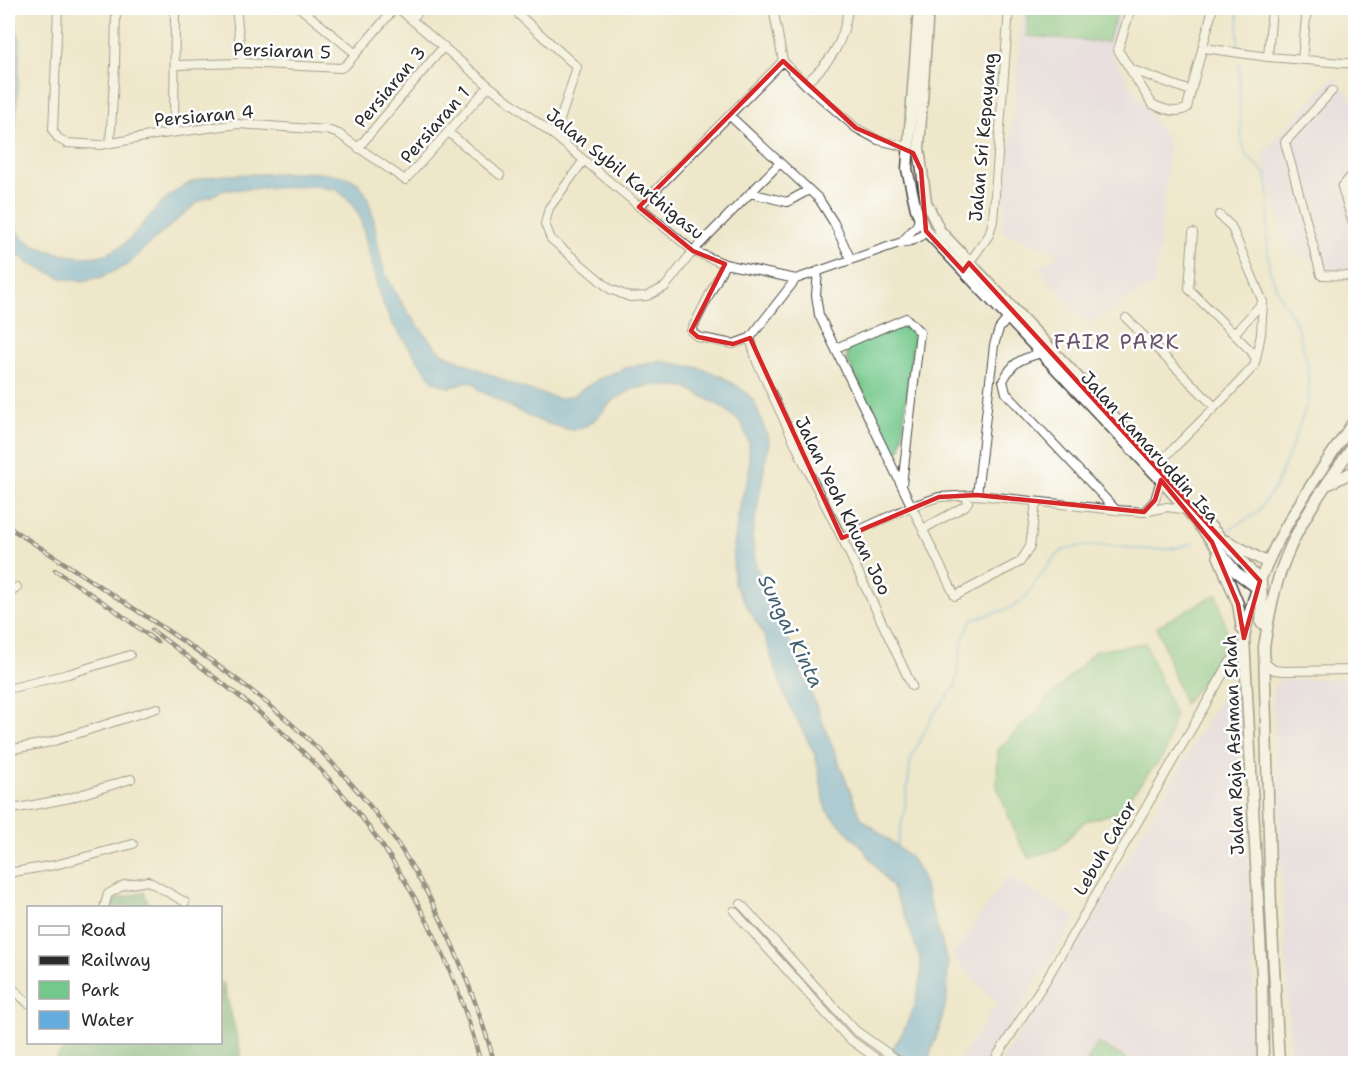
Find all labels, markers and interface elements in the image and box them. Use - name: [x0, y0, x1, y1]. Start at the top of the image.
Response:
- street label: Persiaran 5: [232, 37, 332, 65]
- street label: Persiaran 3: [349, 41, 431, 133]
- street label: Jalan Sri Kepayang: [964, 52, 1002, 222]
- street label: Persiaran 1: [395, 81, 475, 169]
- street label: Persiaran 4: [153, 100, 255, 132]
- street label: Jalan Sybil Karthigasu: [541, 103, 709, 245]
- district label: FAIR PARK: [1054, 328, 1180, 356]
- street label: Jalan Kamaruddin Isa: [1075, 366, 1225, 528]
- street label: Jalan Yeoh Khuan Joo: [789, 413, 897, 599]
- water label: Sungai Kinta: [752, 570, 830, 692]
- street label: Jalan Raja Ashman Shah: [1218, 634, 1250, 856]
- street label: Lebuh Cator: [1068, 796, 1142, 900]
- legend: [27, 906, 222, 1044]
- text: Road: [81, 918, 126, 942]
- text: Railway: [81, 948, 151, 972]
- text: Park: [81, 978, 120, 1002]
- text: Water: [81, 1008, 134, 1032]

